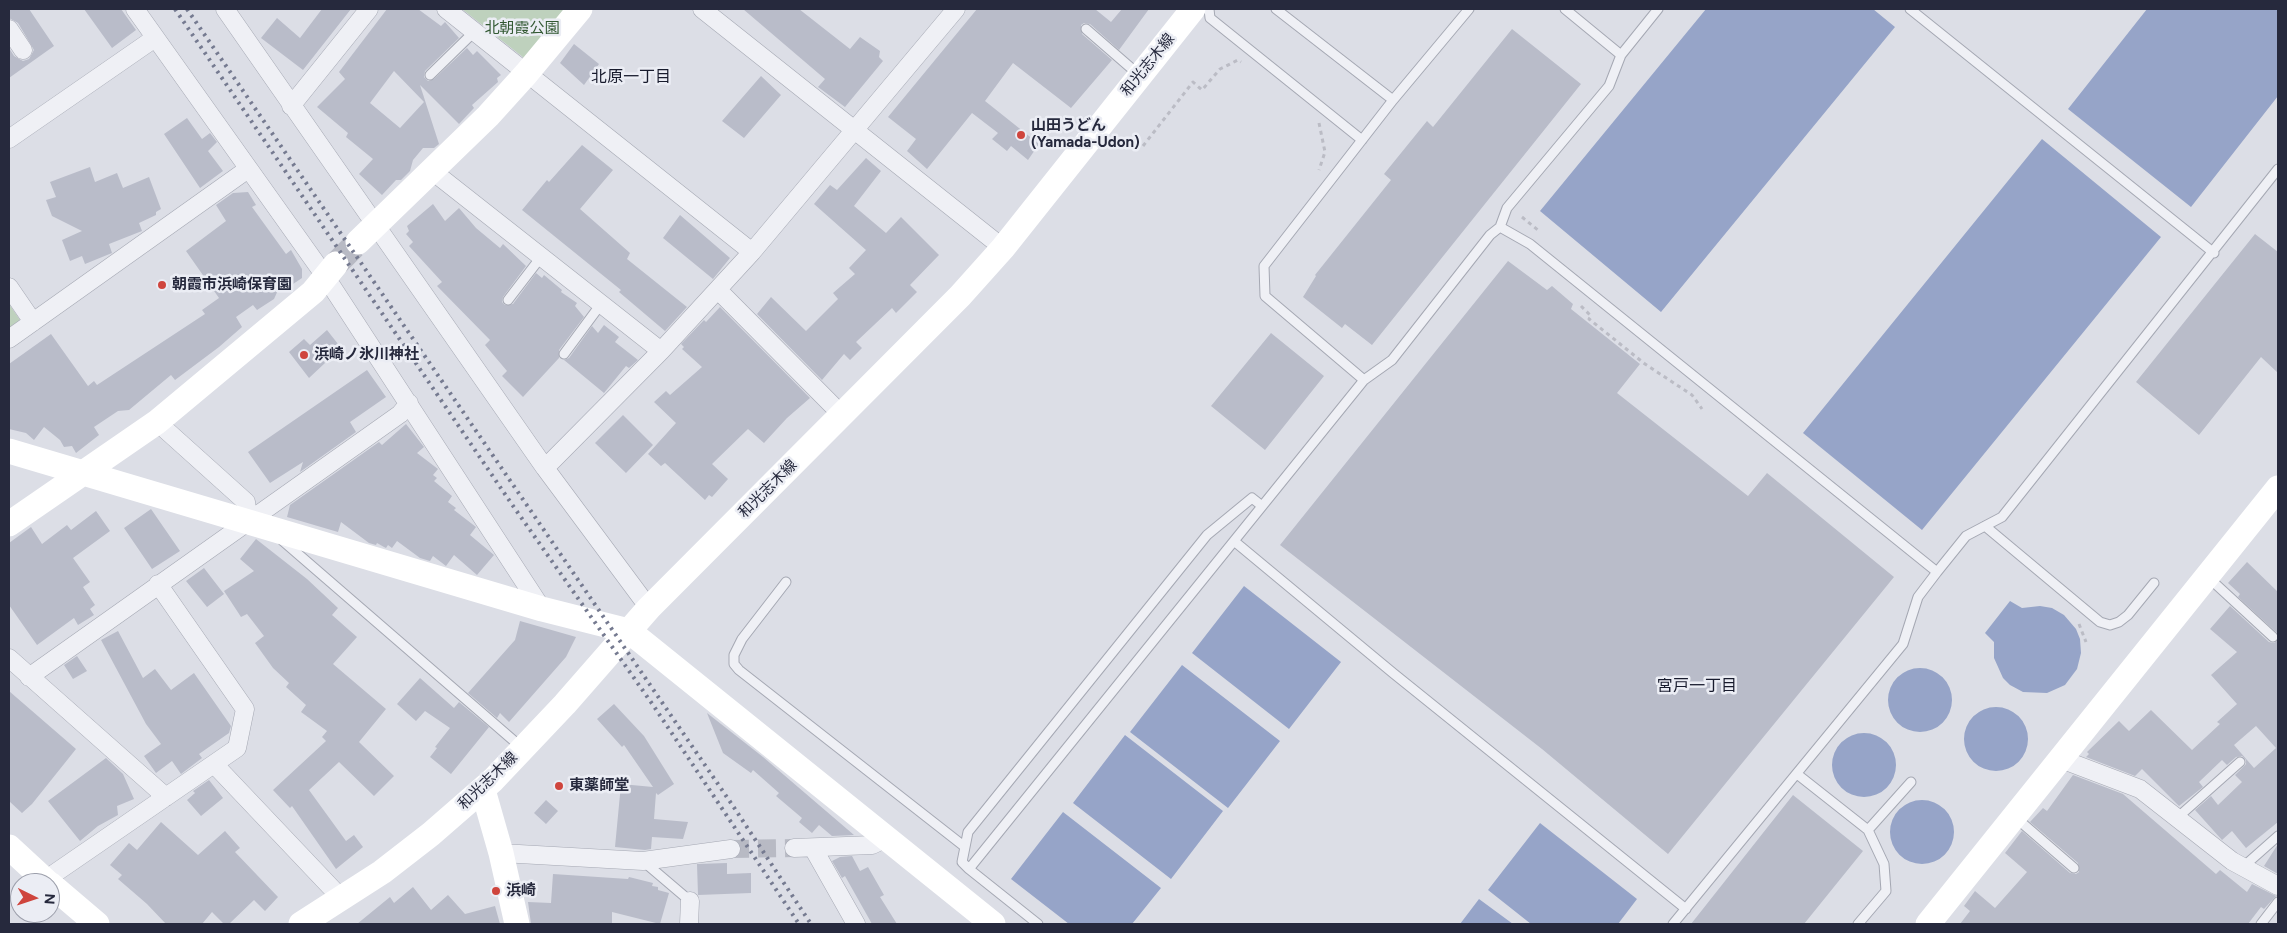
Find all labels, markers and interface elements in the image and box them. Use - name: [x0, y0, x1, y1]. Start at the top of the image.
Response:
- park label: 北朝霞公園: [485, 20, 559, 38]
- street label: 和光志木線: [1117, 30, 1179, 100]
- district label: 北原一丁目: [591, 67, 671, 87]
- place label: 山田うどん (Yamada-Udon): [1031, 117, 1140, 152]
- marker: 山田うどん (Yamada-Udon): [1015, 129, 1027, 141]
- place label: 朝霞市浜崎保育園: [172, 276, 292, 294]
- marker: 朝霞市浜崎保育園: [156, 279, 168, 291]
- place label: 浜崎ノ氷川神社: [314, 346, 419, 364]
- marker: 浜崎ノ氷川神社: [298, 349, 310, 361]
- street label: 和光志木線: [735, 456, 801, 522]
- district label: 宮戸一丁目: [1657, 676, 1737, 696]
- street label: 和光志木線: [455, 748, 521, 814]
- place label: 東薬師堂: [569, 777, 629, 795]
- marker: 東薬師堂: [553, 780, 565, 792]
- north arrow: [10, 873, 60, 923]
- place label: 浜崎: [506, 882, 536, 900]
- marker: 浜崎: [490, 885, 502, 897]
- text: N: [41, 893, 58, 905]

